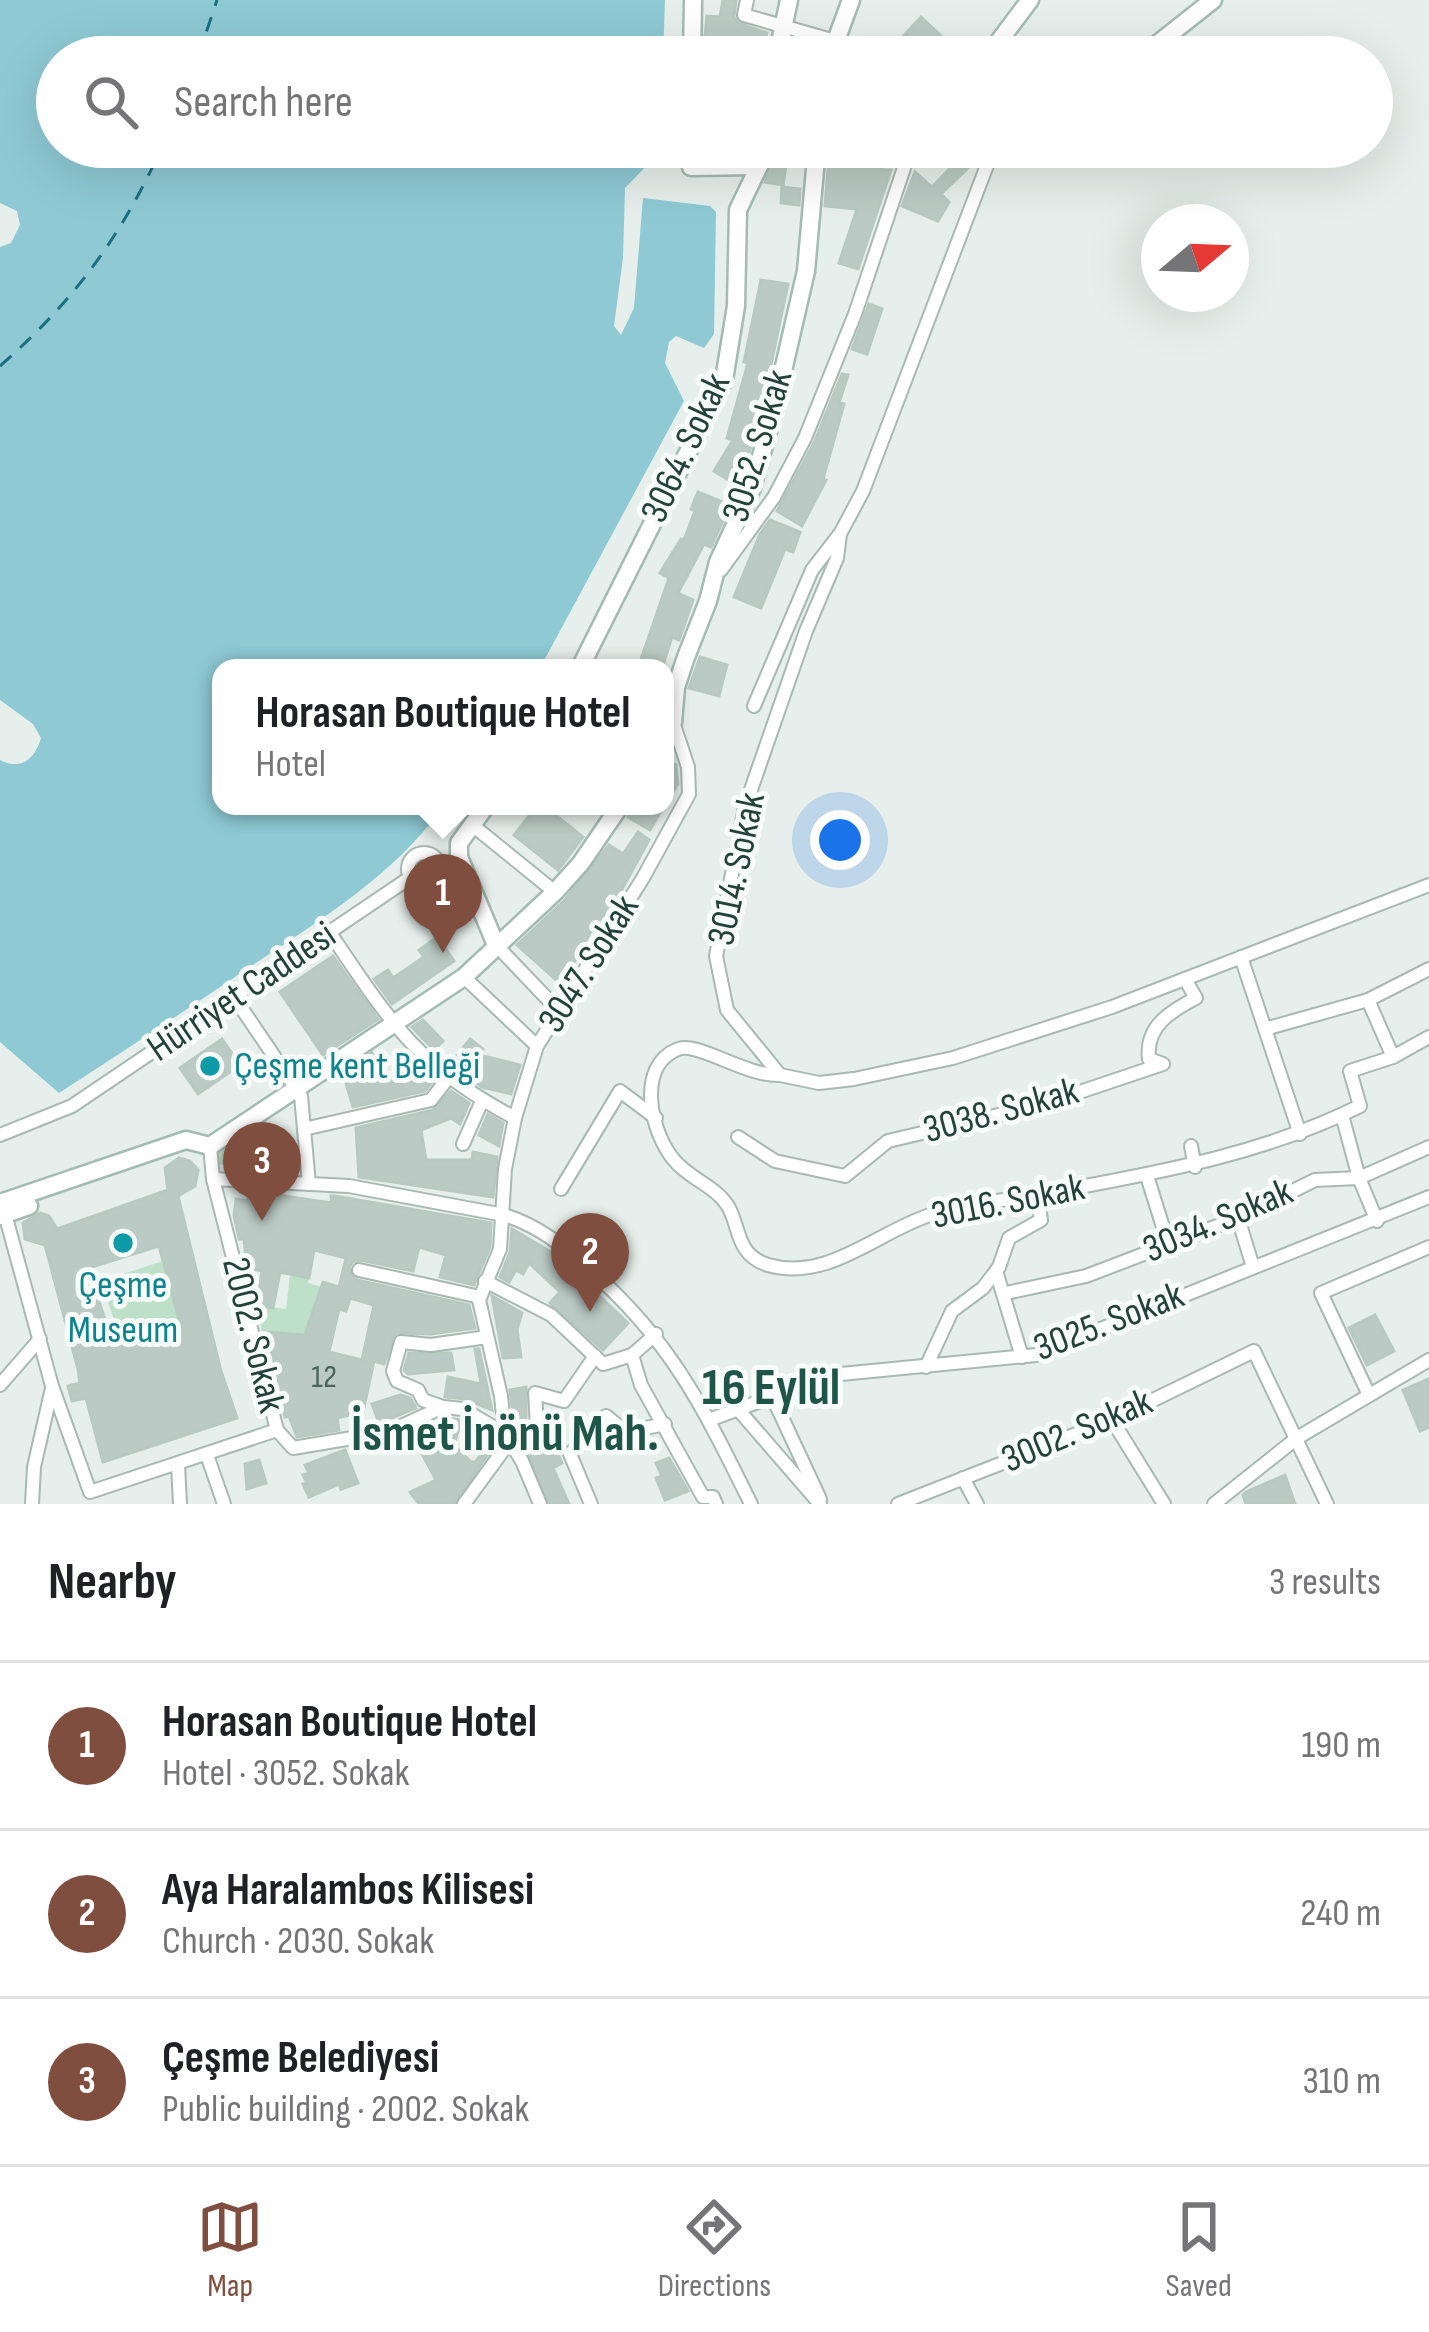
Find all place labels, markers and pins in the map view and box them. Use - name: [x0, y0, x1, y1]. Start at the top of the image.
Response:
- pin: 1: [404, 854, 482, 953]
- place label: Çeşme kent Belleği: [234, 1043, 480, 1090]
- marker: Çeşme kent Belleği: [197, 1053, 223, 1079]
- pin: 3: [223, 1122, 301, 1221]
- pin: 2: [551, 1213, 629, 1312]
- marker: Çeşme Museum: [110, 1230, 136, 1256]
- place label: Çeşme Museum: [68, 1262, 178, 1354]

